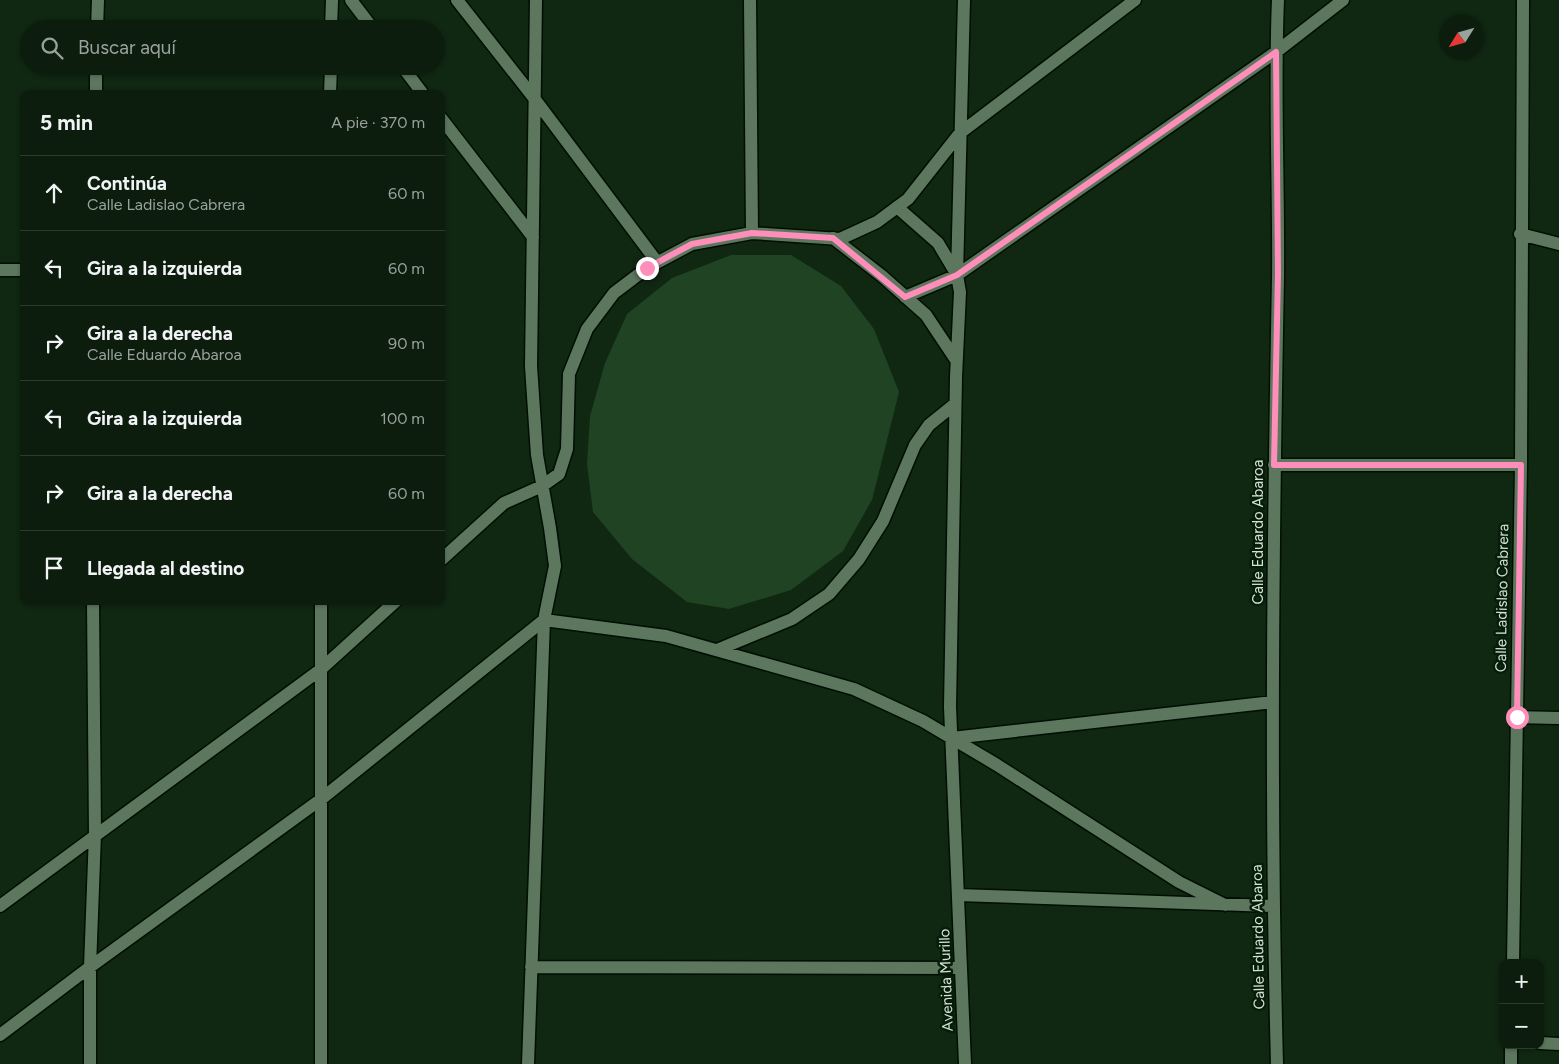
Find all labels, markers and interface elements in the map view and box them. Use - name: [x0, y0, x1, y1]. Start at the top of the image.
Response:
- north arrow: [1439, 15, 1484, 60]
- search box: [20, 20, 445, 75]
- icon: search: [38, 34, 66, 62]
- text: Buscar aquí: [78, 36, 176, 59]
- text: 5 min: [40, 110, 93, 135]
- text: A pie · 370 m: [331, 113, 425, 132]
- text: Continúa: [87, 172, 167, 195]
- icon: ahead: [40, 179, 68, 207]
- text: 60 m: [388, 184, 425, 203]
- text: Calle Ladislao Cabrera: [87, 195, 245, 214]
- icon: left: [40, 254, 68, 282]
- text: Gira a la izquierda: [87, 257, 242, 280]
- route end: [636, 257, 659, 280]
- text: 60 m: [388, 259, 425, 278]
- text: Gira a la derecha: [87, 322, 233, 345]
- icon: right: [40, 329, 68, 357]
- text: 90 m: [388, 334, 425, 353]
- text: Calle Eduardo Abaroa: [87, 345, 242, 364]
- icon: left: [40, 404, 68, 432]
- text: Gira a la izquierda: [87, 407, 242, 430]
- text: 100 m: [380, 409, 425, 428]
- street label: Calle Eduardo Abaroa: [1249, 460, 1267, 604]
- icon: right: [40, 479, 68, 507]
- text: Gira a la derecha: [87, 482, 233, 505]
- text: 60 m: [388, 484, 425, 503]
- street label: Calle Ladislao Cabrera: [1492, 524, 1512, 672]
- icon: arrive: [40, 554, 68, 582]
- text: Llegada al destino: [87, 557, 244, 580]
- route start: [1506, 706, 1529, 729]
- street label: Calle Eduardo Abaroa: [1248, 864, 1268, 1010]
- street label: Avenida Murillo: [935, 928, 957, 1032]
- map controls: [1499, 959, 1544, 1049]
- button: +: [1499, 959, 1544, 1004]
- button: −: [1499, 1004, 1544, 1049]

